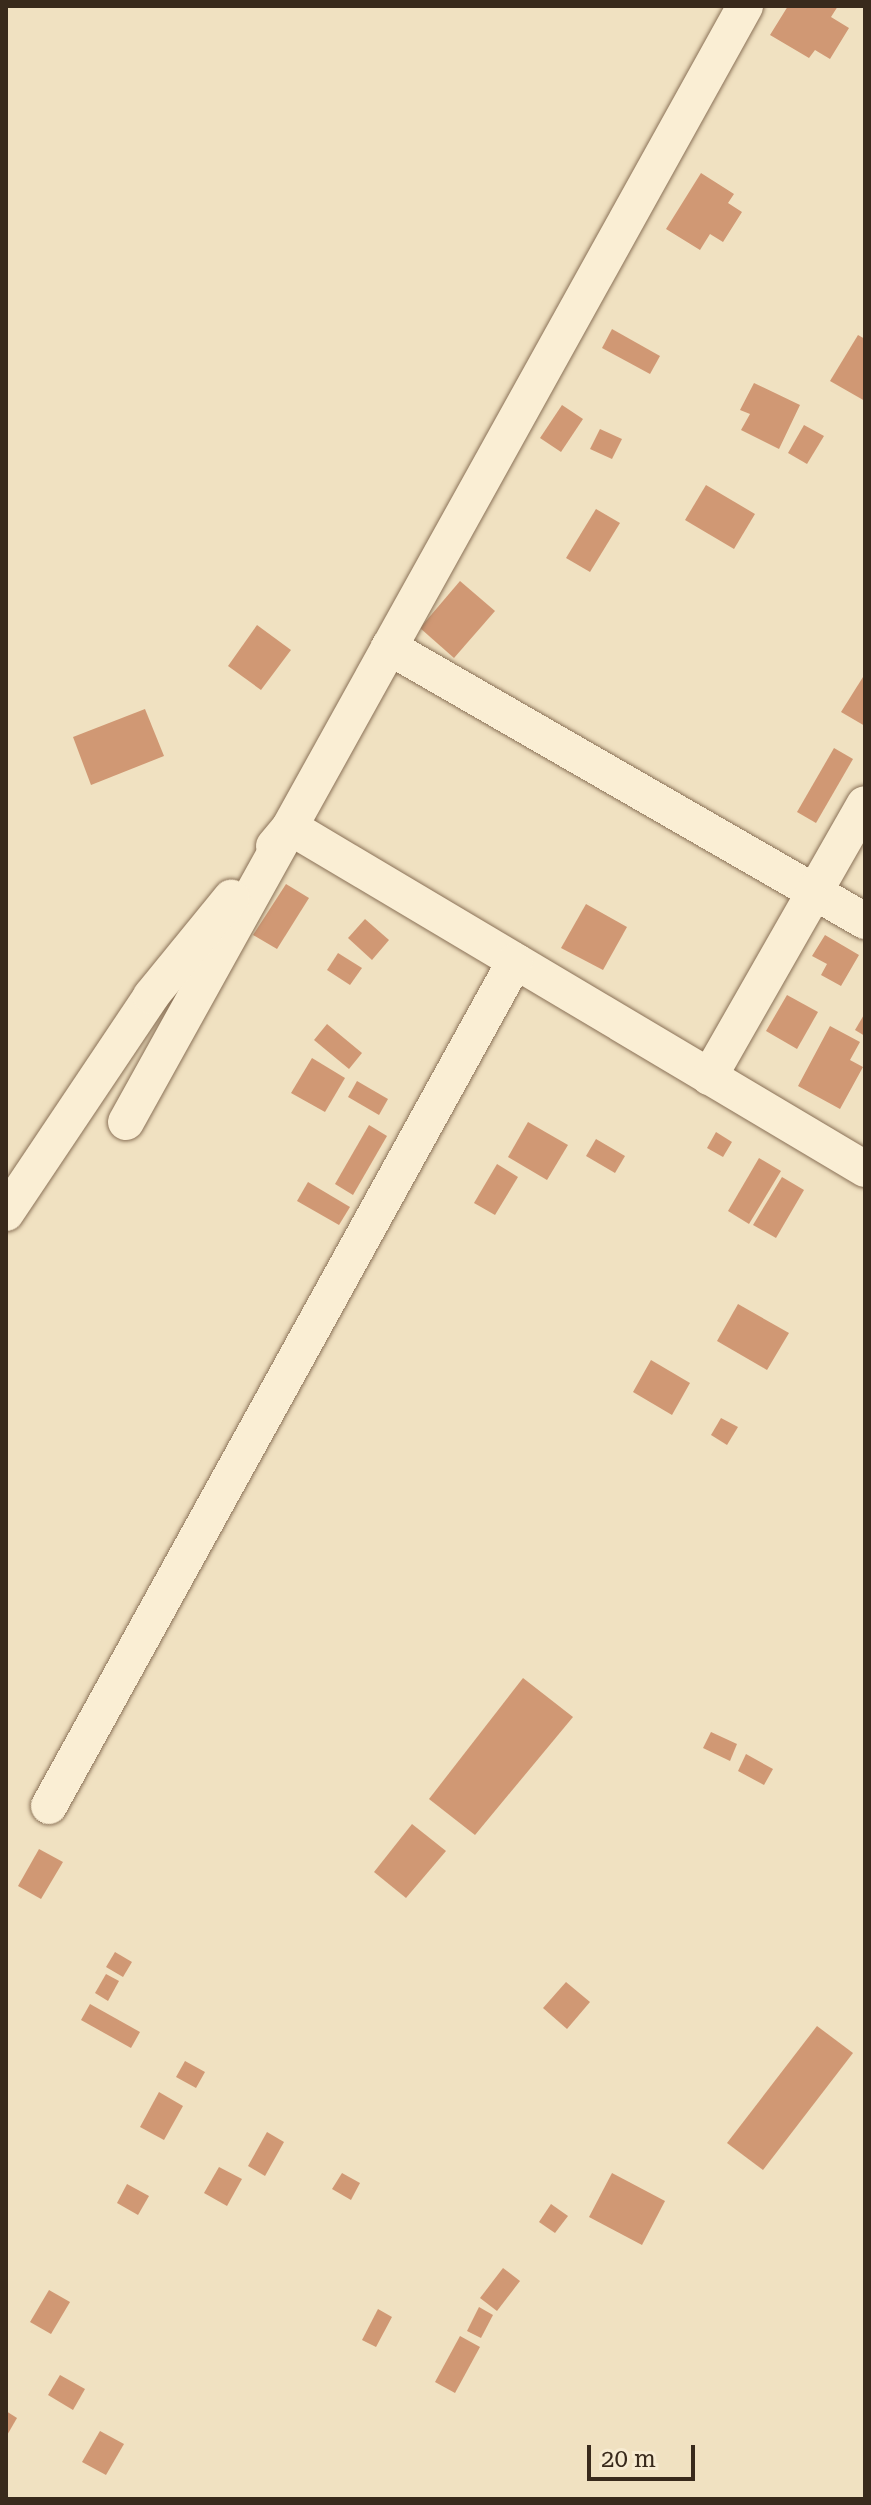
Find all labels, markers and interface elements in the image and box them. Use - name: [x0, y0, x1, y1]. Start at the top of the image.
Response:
- scale bar: [591, 2429, 699, 2479]
- text: 20 m: [601, 2445, 656, 2473]

